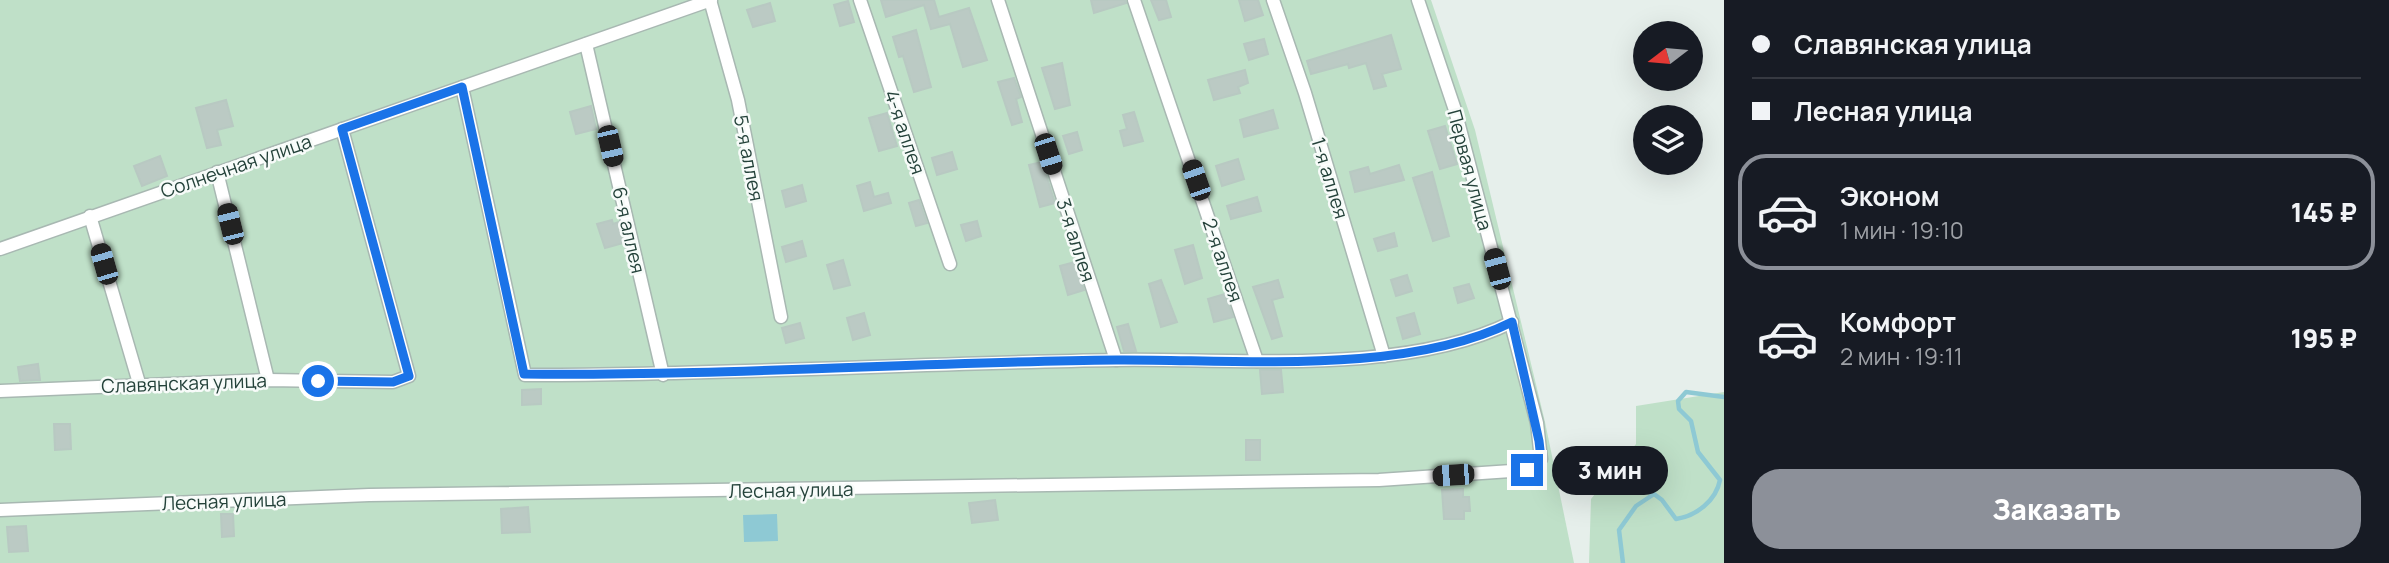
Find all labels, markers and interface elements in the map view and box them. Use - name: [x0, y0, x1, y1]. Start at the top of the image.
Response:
- north arrow: [1633, 21, 1703, 91]
- map controls: [1633, 21, 1703, 175]
- text: Славянская улица: [1794, 26, 2032, 62]
- street label: 4-я аллея: [878, 86, 932, 178]
- text: Лесная улица: [1794, 93, 1972, 129]
- button: layers: [1633, 105, 1703, 175]
- street label: Первая улица: [1441, 107, 1499, 233]
- street label: 5-я аллея: [728, 113, 770, 203]
- car: [596, 123, 625, 169]
- street label: Солнечная улица: [157, 128, 315, 204]
- car: [1032, 131, 1065, 177]
- street label: 1-я аллея: [1305, 134, 1355, 222]
- car: [1180, 157, 1213, 203]
- text: Эконом: [1840, 178, 1940, 214]
- icon: car: [1756, 181, 1819, 244]
- street label: 6-я аллея: [606, 184, 652, 276]
- text: 145 ₽: [2291, 194, 2357, 230]
- street label: 3-я аллея: [1050, 195, 1102, 285]
- car: [215, 201, 246, 247]
- text: 1 мин · 19:10: [1840, 214, 1964, 246]
- street label: 2-я аллея: [1197, 215, 1249, 305]
- car: [89, 241, 120, 287]
- car: [1482, 246, 1513, 292]
- text: Комфорт: [1840, 304, 1956, 340]
- icon: car: [1756, 307, 1819, 370]
- text: 195 ₽: [2291, 320, 2357, 356]
- text: 2 мин · 19:11: [1840, 340, 1963, 372]
- route start: [302, 365, 334, 397]
- street label: Славянская улица: [101, 367, 267, 399]
- callout: 3 мин: [1552, 446, 1667, 494]
- route end: [1511, 454, 1543, 486]
- text: 3 мин: [1578, 454, 1642, 486]
- car: [1432, 463, 1475, 487]
- button: Заказать: [1752, 469, 2361, 549]
- street label: Лесная улица: [728, 476, 854, 504]
- street label: Лесная улица: [161, 486, 287, 516]

